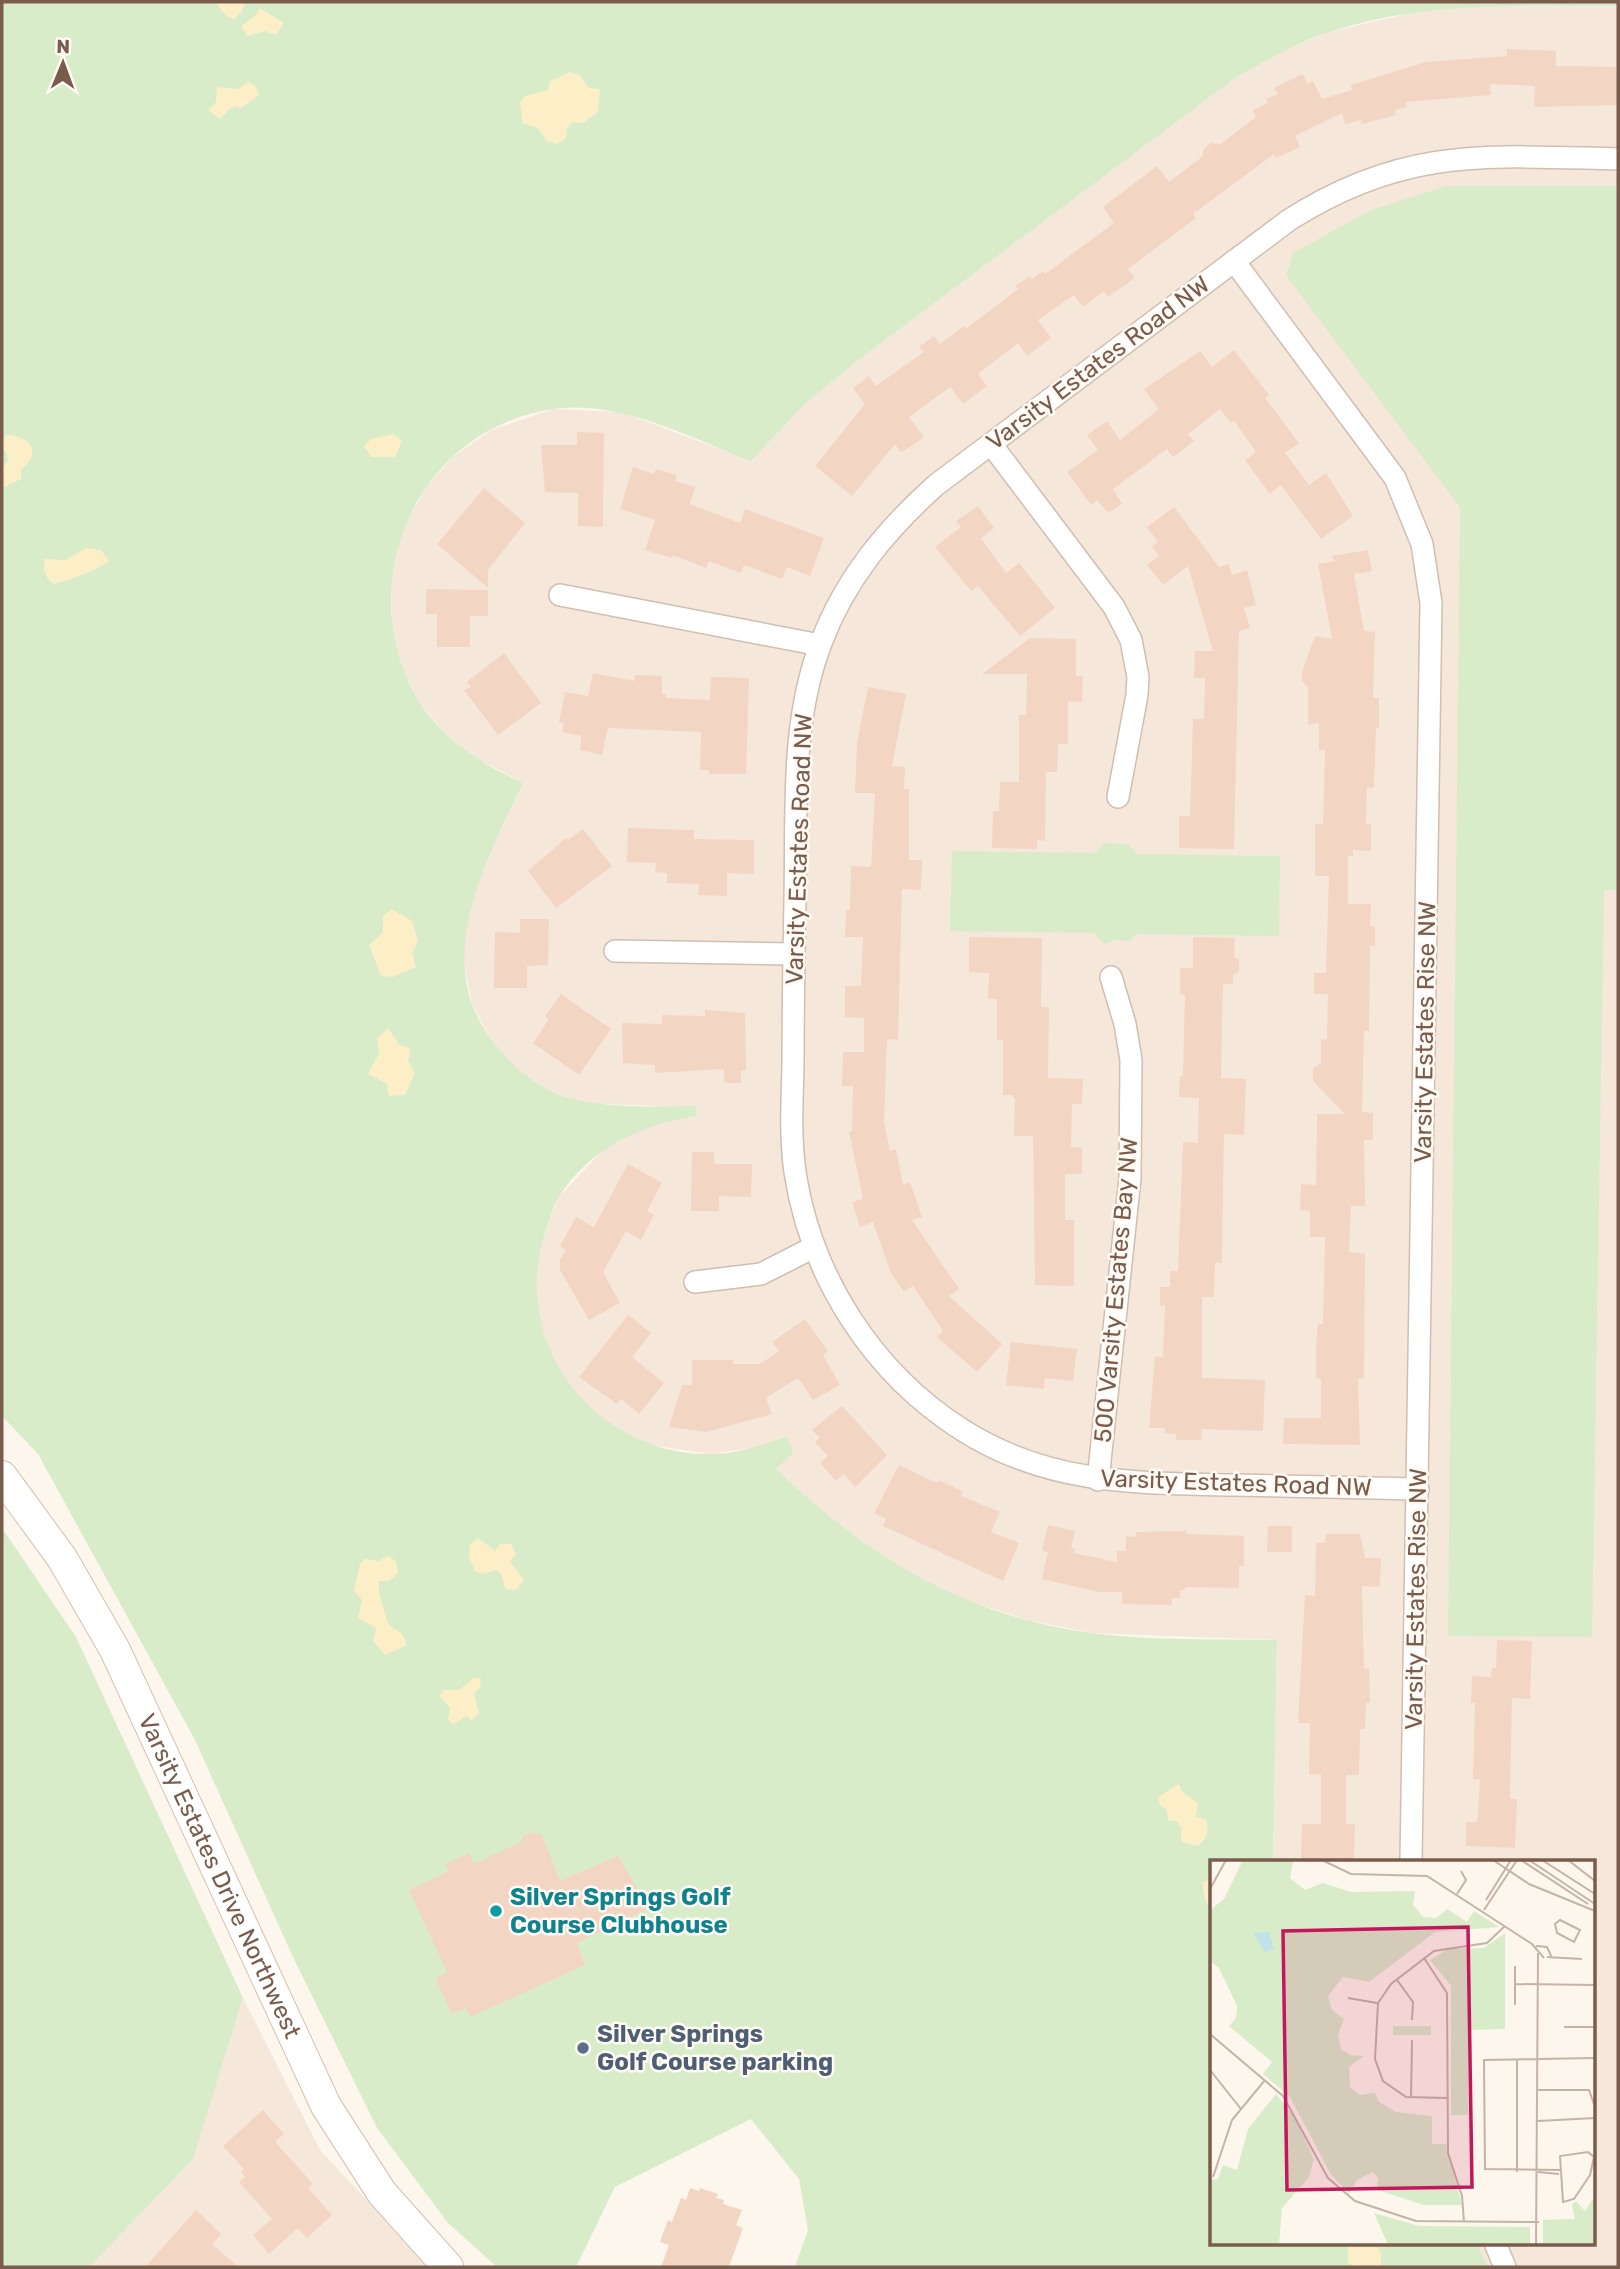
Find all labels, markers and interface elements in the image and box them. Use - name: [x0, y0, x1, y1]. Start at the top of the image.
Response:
- north arrow: [28, 28, 98, 98]
- text: N: [56, 35, 70, 58]
- street label: Varsity Estates Road NW: [981, 270, 1215, 456]
- street label: Varsity Estates Road NW: [780, 713, 818, 985]
- street label: Varsity Estates Rise NW: [1409, 901, 1441, 1163]
- street label: 500 Varsity Estates Bay NW: [1089, 1136, 1143, 1444]
- street label: Varsity Estates Road NW: [1100, 1464, 1372, 1502]
- street label: Varsity Estates Rise NW: [1400, 1468, 1432, 1730]
- street label: Varsity Estates Drive Northwest: [133, 1710, 307, 2043]
- inset map: [1210, 1860, 1596, 2244]
- place label: Silver Springs Golf Course Clubhouse: [510, 1883, 731, 1939]
- marker: Silver Springs Golf Course Clubhouse: [488, 1903, 504, 1919]
- place label: Silver Springs Golf Course parking: [597, 2020, 833, 2076]
- marker: Silver Springs Golf Course parking: [575, 2040, 591, 2056]

